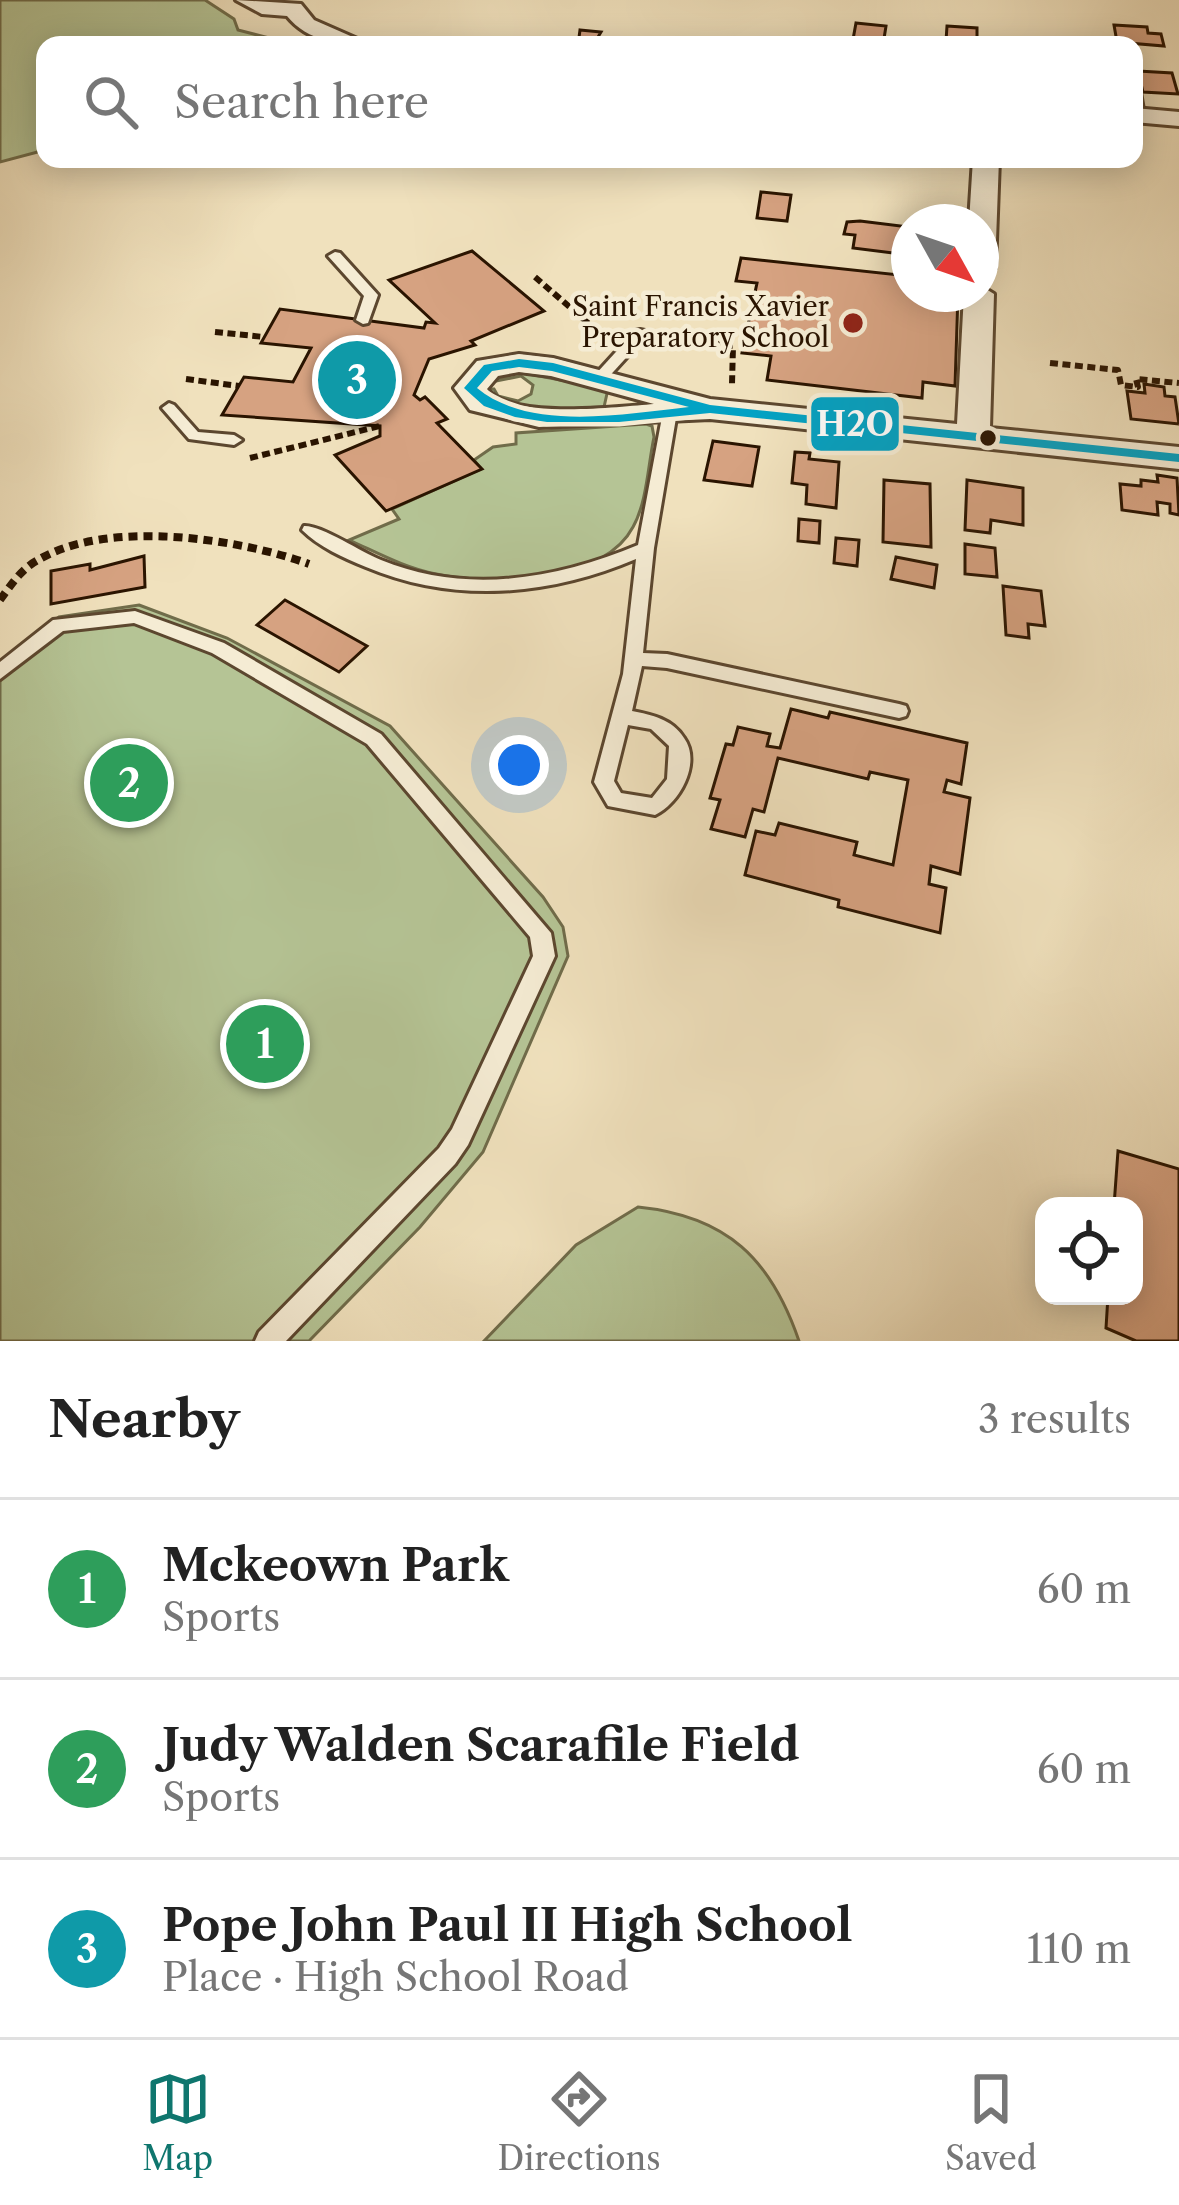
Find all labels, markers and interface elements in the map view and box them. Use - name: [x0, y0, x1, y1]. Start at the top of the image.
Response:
- search box: [36, 36, 1143, 168]
- icon: search: [78, 69, 144, 135]
- text: Search here: [174, 74, 429, 130]
- north arrow: [891, 204, 999, 312]
- place label: Saint Francis Xavier Preparatory School: [572, 290, 829, 354]
- marker: Saint Francis Xavier Preparatory School: [840, 310, 866, 336]
- pin: 3: [318, 335, 396, 425]
- line badge: H2O: [809, 395, 901, 453]
- text: H2O: [816, 404, 894, 445]
- unlabelled marker: [977, 427, 999, 449]
- your location: [489, 735, 549, 795]
- pin: 2: [90, 738, 168, 828]
- pin: 1: [226, 999, 304, 1089]
- map controls: [1035, 1197, 1143, 1305]
- button: locate: [1035, 1197, 1143, 1305]
- text: Nearby: [48, 1388, 240, 1450]
- text: 3 results: [978, 1395, 1131, 1443]
- text: Mckeown Park: [162, 1537, 509, 1593]
- text: 1: [78, 1565, 96, 1613]
- text: 60 m: [1037, 1565, 1131, 1613]
- text: Sports: [162, 1593, 280, 1641]
- text: Judy Walden Scarafile Field: [162, 1717, 800, 1773]
- text: 2: [75, 1745, 99, 1793]
- text: 60 m: [1037, 1745, 1131, 1793]
- text: Sports: [162, 1773, 280, 1821]
- text: Pope John Paul II High School: [162, 1897, 852, 1953]
- text: 3: [76, 1925, 98, 1973]
- text: 110 m: [1027, 1925, 1131, 1973]
- text: Place · High School Road: [162, 1953, 629, 2001]
- tab: Map: [142, 2066, 213, 2179]
- tab: Directions: [498, 2066, 661, 2179]
- tab: Saved: [945, 2066, 1037, 2179]

